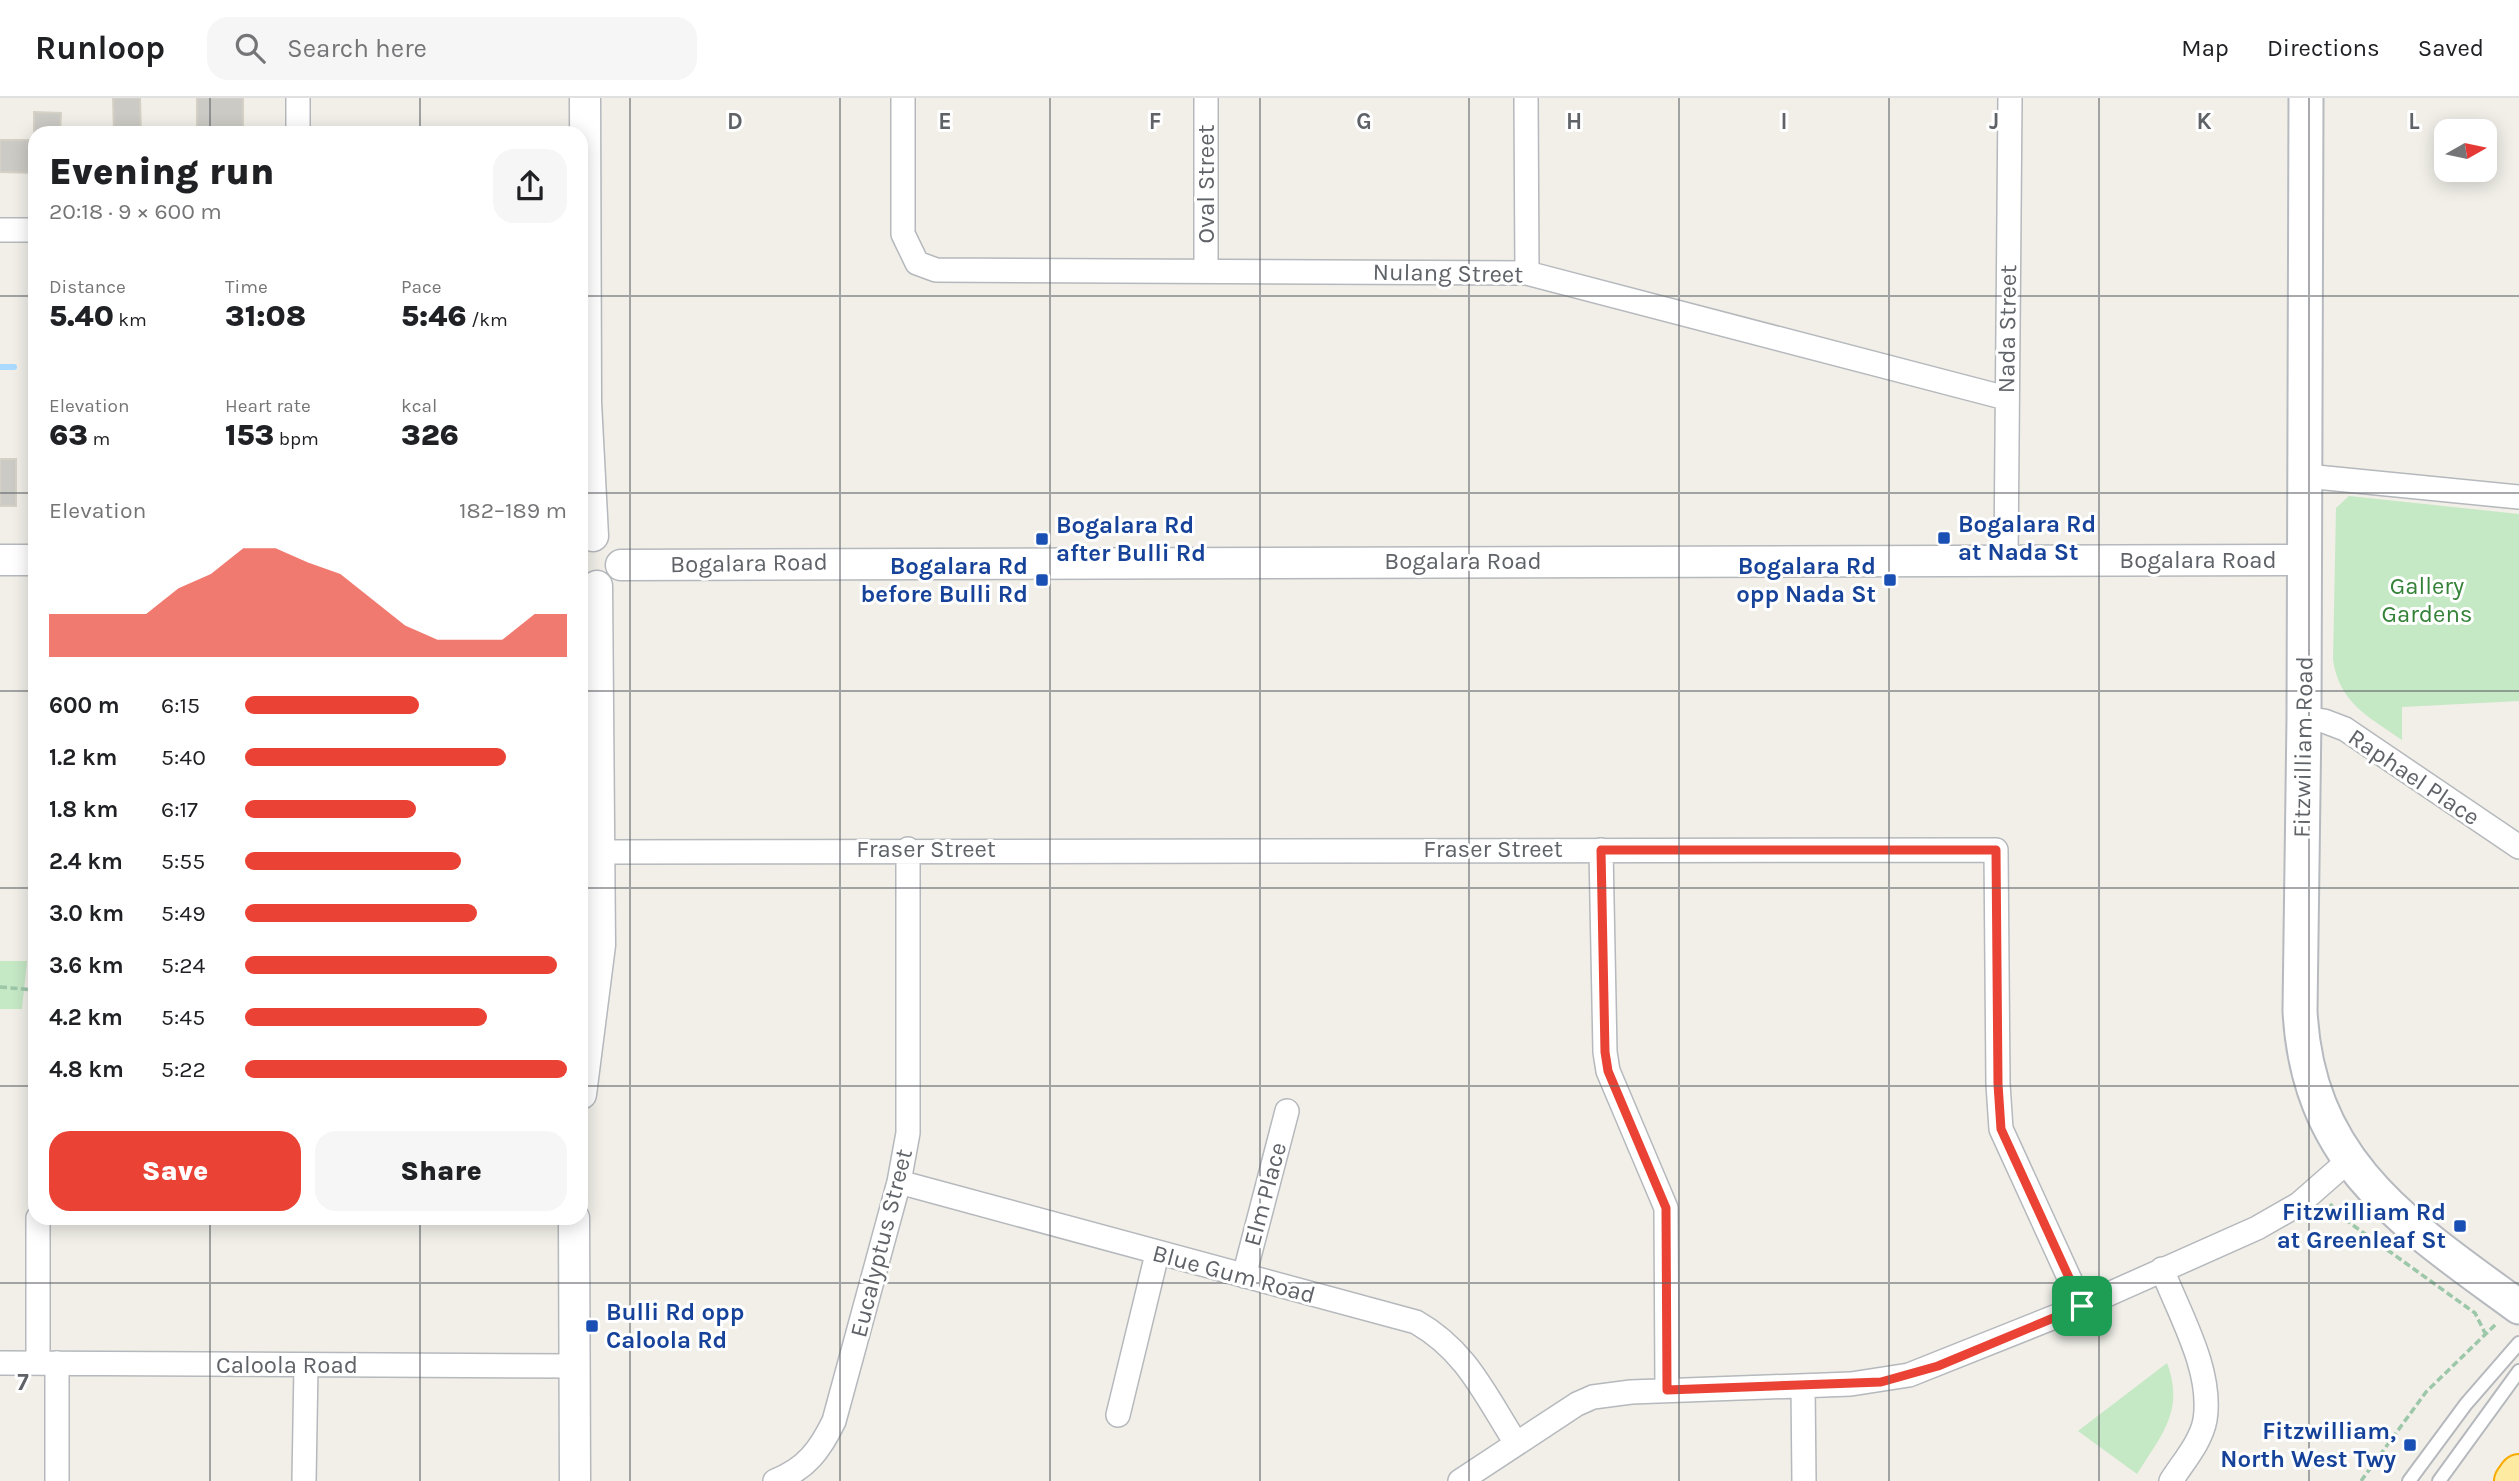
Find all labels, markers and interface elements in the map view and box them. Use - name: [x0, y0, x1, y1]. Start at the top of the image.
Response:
- search box: [207, 17, 697, 80]
- text: Runloop: [35, 29, 165, 67]
- icon: search: [231, 29, 269, 67]
- text: Search here: [287, 33, 427, 64]
- text: Map: [2181, 34, 2229, 62]
- text: Directions: [2267, 34, 2380, 62]
- text: Saved: [2418, 34, 2484, 62]
- text: D: [727, 108, 743, 135]
- text: E: [938, 108, 952, 135]
- text: F: [1149, 108, 1161, 135]
- text: G: [1356, 108, 1372, 135]
- text: H: [1566, 108, 1582, 135]
- text: I: [1780, 108, 1788, 135]
- text: J: [1989, 108, 1999, 135]
- text: K: [2196, 108, 2212, 135]
- text: L: [2408, 108, 2420, 135]
- north arrow: [2434, 119, 2497, 182]
- map controls: [2434, 119, 2497, 182]
- street label: Oval Street: [1192, 124, 1220, 244]
- text: Evening run: [49, 149, 274, 194]
- button: share: [493, 149, 567, 223]
- text: 20:18 · 9 × 600 m: [49, 198, 222, 225]
- street label: Nulang Street: [1373, 258, 1523, 288]
- street label: Nada Street: [1992, 264, 2022, 394]
- text: Distance: [49, 276, 126, 298]
- text: Time: [225, 276, 268, 298]
- text: Pace: [401, 276, 442, 298]
- text: 5.40: [49, 298, 114, 334]
- text: 31:08: [225, 298, 306, 334]
- text: 5:46: [401, 298, 467, 334]
- text: km: [114, 309, 147, 331]
- text: /km: [467, 309, 508, 331]
- text: Elevation: [49, 395, 129, 417]
- text: Heart rate: [225, 395, 311, 417]
- text: kcal: [401, 395, 437, 417]
- text: 63: [49, 417, 88, 453]
- text: 153: [225, 417, 274, 453]
- text: 326: [401, 417, 459, 453]
- text: m: [88, 428, 110, 450]
- text: bpm: [274, 428, 319, 450]
- text: Elevation: [49, 497, 146, 524]
- text: 182–189 m: [459, 497, 567, 524]
- place label: Bogalara Rd at Nada St: [1958, 510, 2096, 566]
- place label: Bogalara Rd after Bulli Rd: [1056, 511, 1206, 567]
- marker: Bogalara Rd at Nada St: [1936, 530, 1952, 546]
- marker: Bogalara Rd after Bulli Rd: [1034, 531, 1050, 547]
- street label: Bogalara Road: [2119, 546, 2277, 574]
- street label: Bogalara Road: [1384, 547, 1542, 575]
- street label: Bogalara Road: [670, 548, 828, 578]
- place label: Bogalara Rd before Bulli Rd: [861, 552, 1028, 608]
- place label: Bogalara Rd opp Nada St: [1736, 552, 1876, 608]
- marker: Bogalara Rd before Bulli Rd: [1034, 572, 1050, 588]
- marker: Bogalara Rd opp Nada St: [1882, 572, 1898, 588]
- park label: Gallery Gardens: [2382, 572, 2473, 628]
- street label: Fitzwilliam Road: [2287, 656, 2319, 838]
- text: 600 m: [49, 692, 120, 719]
- text: 6:15: [161, 692, 200, 719]
- street label: Raphael Place: [2343, 723, 2485, 831]
- text: 1.2 km: [49, 744, 117, 771]
- text: 5:40: [161, 744, 206, 771]
- text: 1.8 km: [49, 796, 118, 823]
- text: 6:17: [161, 796, 198, 823]
- street label: Fraser Street: [856, 835, 996, 863]
- street label: Fraser Street: [1423, 835, 1563, 863]
- text: 2.4 km: [49, 848, 123, 875]
- text: 5:55: [161, 848, 205, 875]
- text: 3.0 km: [49, 900, 124, 927]
- text: 5:49: [161, 900, 205, 927]
- text: 3.6 km: [49, 952, 123, 979]
- text: 5:24: [161, 952, 205, 979]
- text: 4.2 km: [49, 1004, 123, 1031]
- text: 5:45: [161, 1004, 205, 1031]
- text: 4.8 km: [49, 1056, 124, 1083]
- text: 5:22: [161, 1056, 206, 1083]
- button: Save: [49, 1131, 301, 1211]
- button: Share: [315, 1131, 567, 1211]
- street label: Elm Place: [1238, 1139, 1292, 1249]
- street label: Eucalyptus Street: [844, 1146, 918, 1340]
- place label: Fitzwilliam Rd at Greenleaf St: [2277, 1198, 2446, 1254]
- marker: Fitzwilliam Rd at Greenleaf St: [2452, 1218, 2468, 1234]
- street label: Blue Gum Road: [1149, 1239, 1319, 1309]
- pin: [2052, 1276, 2112, 1336]
- icon: arrive: [2063, 1287, 2101, 1325]
- place label: Bulli Rd opp Caloola Rd: [606, 1298, 744, 1354]
- marker: Bulli Rd opp Caloola Rd: [584, 1318, 600, 1334]
- street label: Caloola Road: [216, 1351, 358, 1379]
- text: 7: [17, 1369, 29, 1396]
- place label: Fitzwilliam, North West Twy: [2220, 1417, 2396, 1473]
- marker: Fitzwilliam, North West Twy: [2402, 1437, 2418, 1453]

